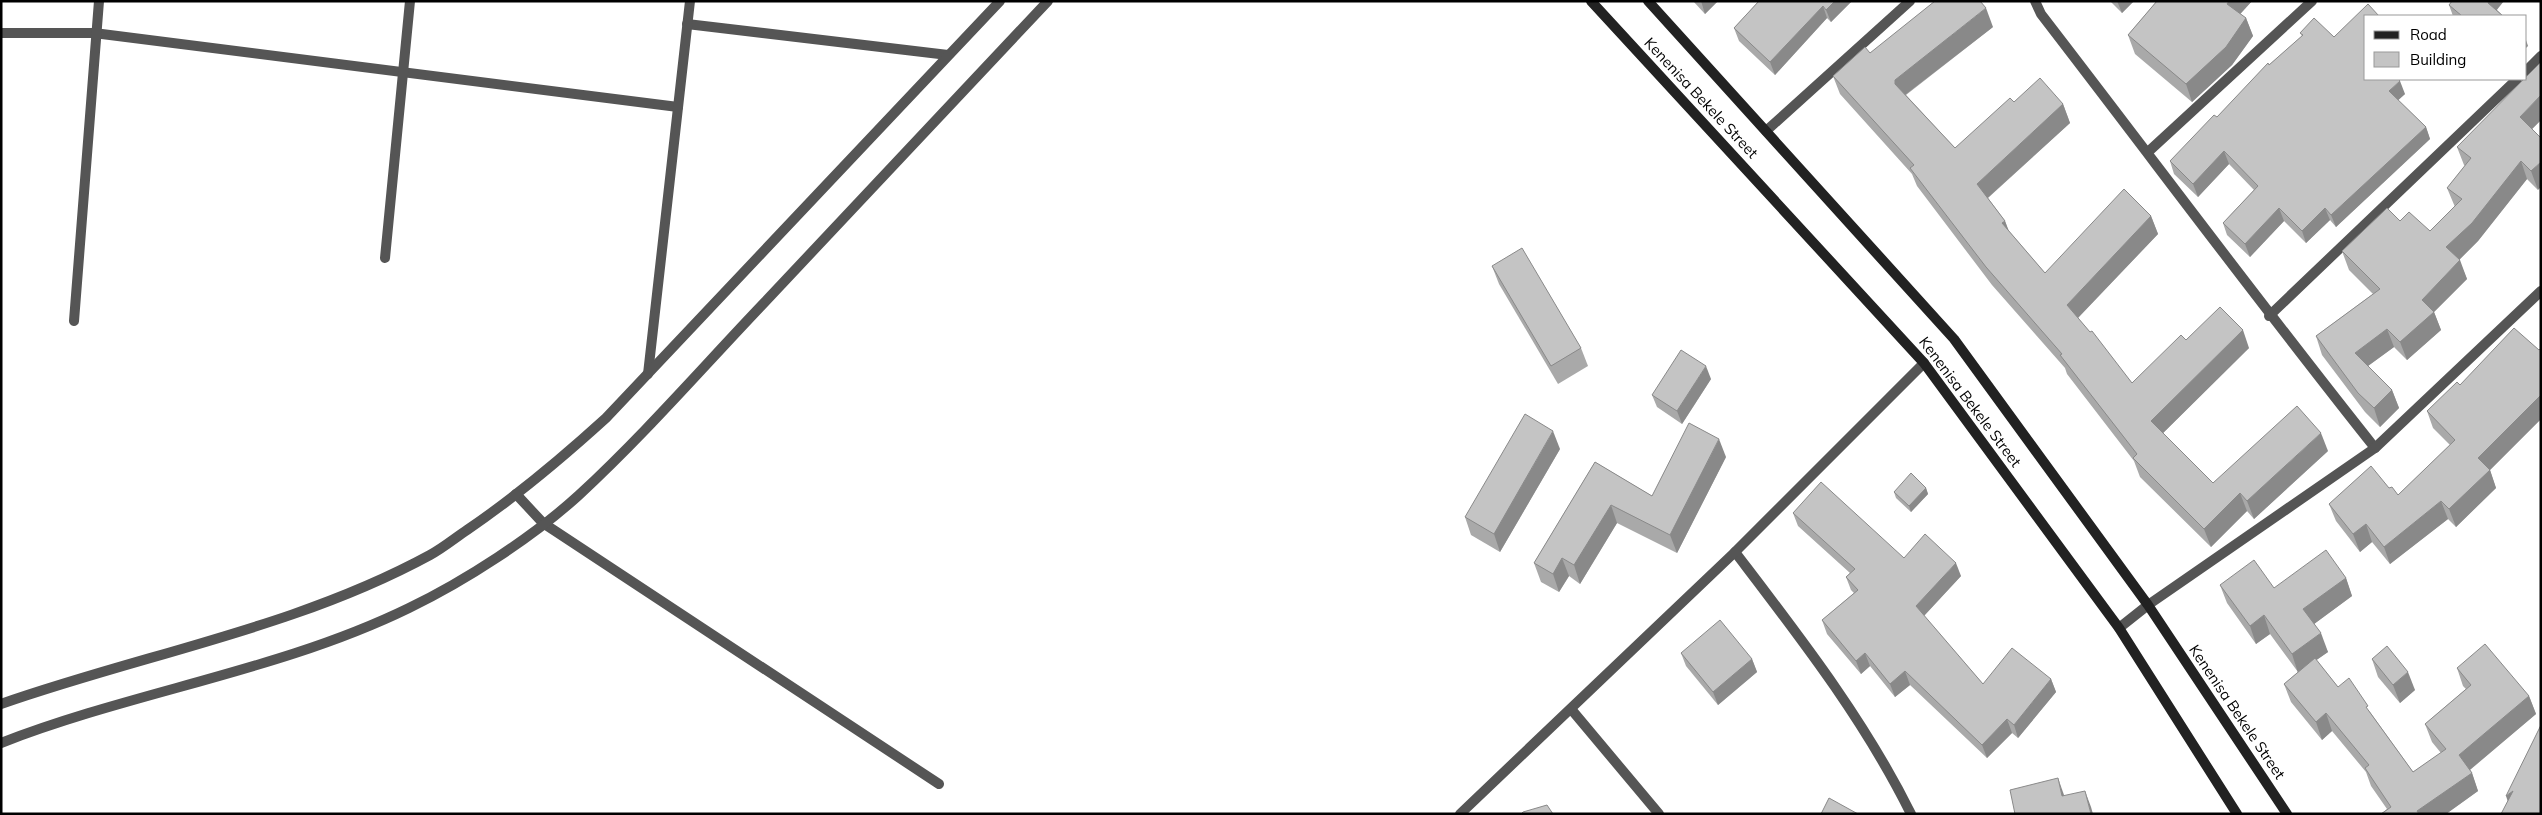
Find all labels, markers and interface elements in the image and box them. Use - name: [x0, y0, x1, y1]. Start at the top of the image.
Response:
- legend: [2364, 15, 2527, 80]
- text: Road: [2410, 25, 2447, 44]
- street label: Kenenisa Bekele Street: [1640, 33, 1762, 162]
- text: Building: [2410, 50, 2466, 69]
- street label: Kenenisa Bekele Street: [1915, 333, 2026, 471]
- street label: Kenenisa Bekele Street: [2185, 641, 2290, 783]

